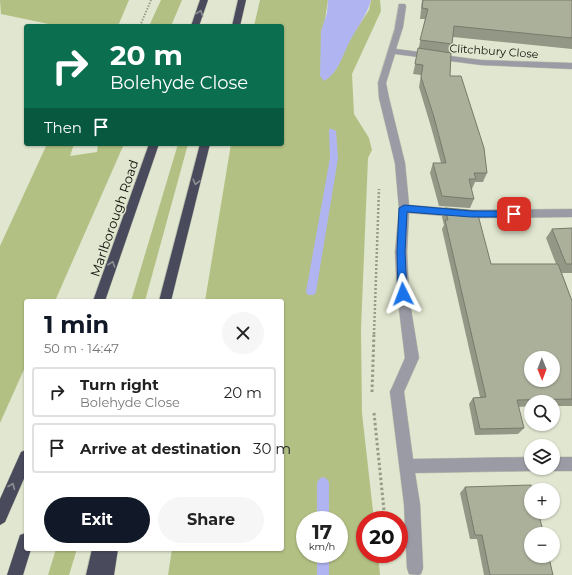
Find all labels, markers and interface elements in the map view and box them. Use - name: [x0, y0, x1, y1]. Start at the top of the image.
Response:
- one-way arrow: [195, 10, 203, 17]
- text: 20 m: [110, 38, 183, 72]
- icon: right: [44, 40, 96, 92]
- street label: Clitchbury Close: [449, 41, 539, 61]
- text: Bolehyde Close: [110, 72, 248, 94]
- icon: arrive: [90, 116, 112, 138]
- text: Then: [44, 118, 82, 137]
- street label: Marlborough Road: [86, 157, 142, 279]
- one-way arrow: [192, 179, 200, 185]
- pin: [497, 197, 531, 231]
- icon: arrive: [503, 203, 525, 225]
- one-way arrow: [107, 261, 116, 268]
- position arrow: [382, 273, 424, 315]
- text: 1 min: [44, 310, 109, 339]
- button: close: [222, 312, 264, 354]
- text: 50 m · 14:47: [44, 340, 119, 356]
- north arrow: [524, 351, 560, 387]
- map controls: [524, 351, 560, 563]
- text: Turn right: [80, 375, 159, 394]
- icon: right: [46, 381, 68, 403]
- text: 20 m: [224, 383, 262, 402]
- text: Bolehyde Close: [80, 394, 180, 410]
- button: search: [524, 395, 560, 431]
- icon: arrive: [46, 437, 68, 459]
- text: Arrive at destination: [80, 439, 241, 458]
- text: 30 m: [253, 439, 291, 458]
- button: layers: [524, 439, 560, 475]
- one-way arrow: [8, 483, 16, 490]
- button: +: [524, 483, 560, 519]
- button: Exit: [44, 497, 150, 543]
- button: Share: [158, 497, 264, 543]
- speed limit sign: 20: [356, 511, 408, 563]
- text: 17: [312, 520, 332, 544]
- button: −: [524, 527, 560, 563]
- text: km/h: [309, 540, 335, 553]

